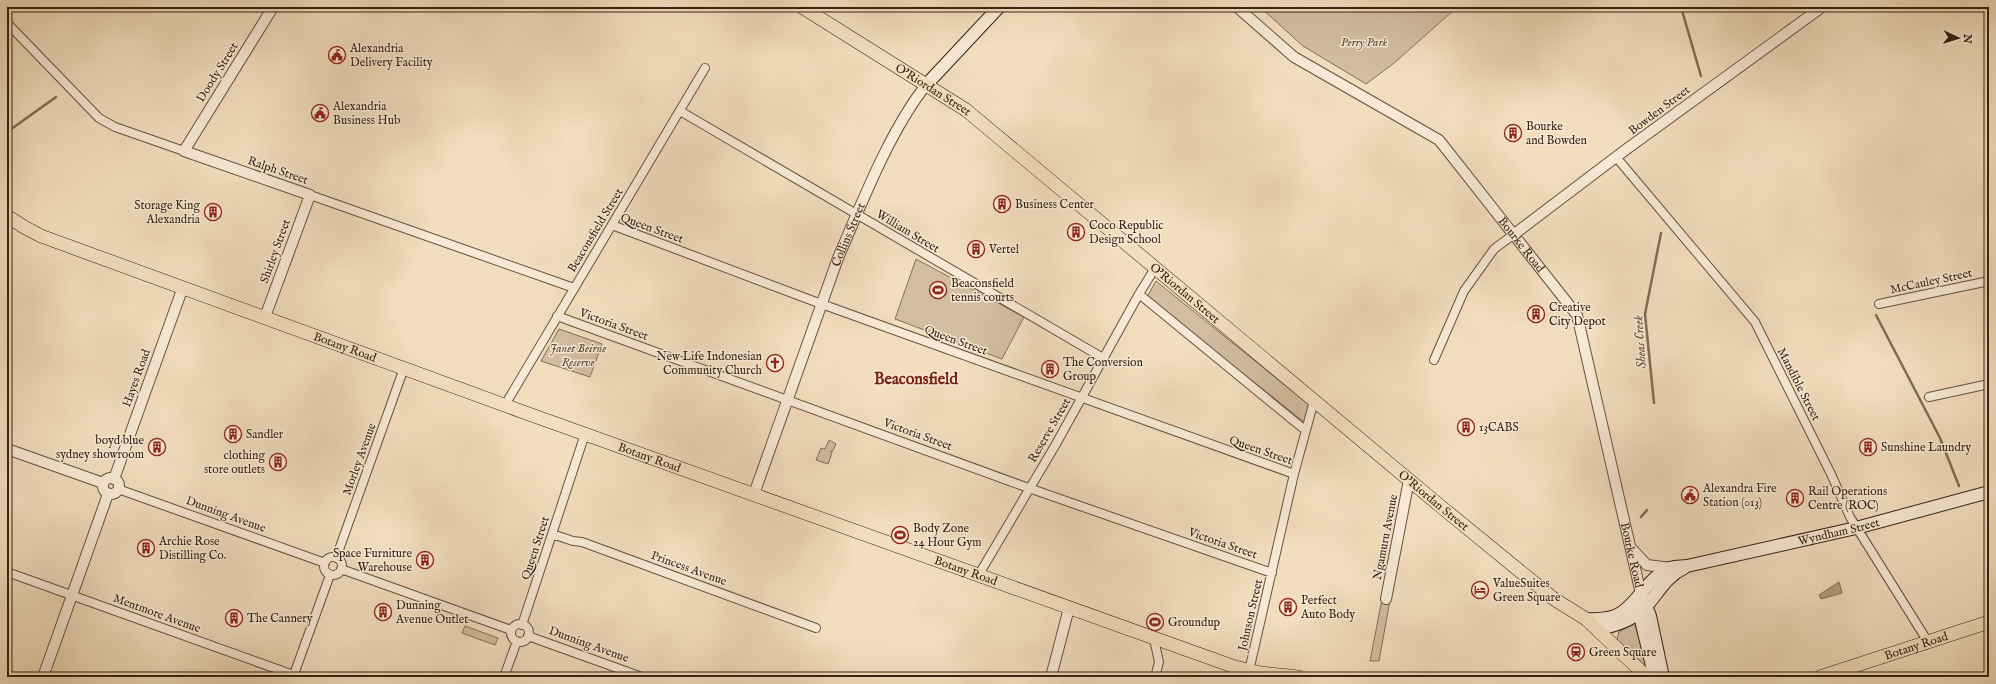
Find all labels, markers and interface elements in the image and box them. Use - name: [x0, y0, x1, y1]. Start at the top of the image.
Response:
- north arrow: [1938, 18, 1978, 58]
- text: N: [1960, 32, 1974, 44]
- park label: Perry Park: [1341, 35, 1387, 50]
- street label: Doody Street: [193, 40, 242, 105]
- place label: Alexandria Delivery Facility: [349, 41, 433, 70]
- public building icon: Alexandria Delivery Facility: [327, 45, 347, 65]
- street label: O'Riordan Street: [892, 60, 974, 119]
- street label: Bowden Street: [1626, 83, 1693, 138]
- place label: Alexandria Business Hub: [332, 99, 400, 128]
- public building icon: Alexandria Business Hub: [310, 103, 330, 123]
- place label: Bourke and Bowden: [1526, 119, 1588, 148]
- building icon: Bourke and Bowden: [1503, 123, 1523, 143]
- street label: Ralph Street: [245, 153, 310, 189]
- street label: Beaconsfield Street: [564, 186, 626, 275]
- building icon: Business Center: [992, 194, 1012, 214]
- place label: Business Center: [1015, 197, 1095, 212]
- place label: Storage King Alexandria: [134, 198, 201, 227]
- street label: Collins Street: [829, 201, 869, 269]
- building icon: Storage King Alexandria: [203, 202, 223, 222]
- street label: William Street: [873, 207, 942, 256]
- street label: Queen Street: [618, 210, 685, 247]
- street label: Bourke Road: [1495, 214, 1548, 276]
- street label: Shirley Street: [257, 217, 294, 285]
- place label: Coco Republic Design School: [1089, 218, 1164, 247]
- building icon: Coco Republic Design School: [1066, 222, 1086, 242]
- building icon: Vertel: [966, 239, 986, 259]
- place label: Vertel: [988, 242, 1020, 257]
- street label: O'Riordan Street: [1147, 260, 1223, 327]
- street label: McCauley Street: [1889, 265, 1973, 297]
- place label: Beaconsfield tennis courts: [951, 276, 1015, 305]
- sports icon: Beaconsfield tennis courts: [928, 280, 948, 300]
- place label: Creative City Depot: [1549, 300, 1606, 330]
- building icon: Creative City Depot: [1526, 304, 1546, 324]
- street label: Victoria Street: [577, 305, 650, 344]
- water label: Sheas Creek: [1630, 314, 1651, 369]
- street label: Queen Street: [922, 322, 989, 359]
- street label: Botany Road: [311, 329, 379, 366]
- park label: Janet Beirne Reserve: [550, 341, 606, 370]
- street label: Mandible Street: [1774, 345, 1823, 423]
- street label: Hayes Road: [119, 347, 154, 409]
- place label: New Life Indonesian Community Church: [656, 349, 763, 378]
- church icon: New Life Indonesian Community Church: [765, 353, 785, 373]
- place label: The Conversion Group: [1063, 355, 1144, 385]
- building icon: The Conversion Group: [1040, 359, 1060, 379]
- district label: Beaconsfield: [874, 370, 958, 390]
- street label: Reserve Street: [1025, 395, 1074, 465]
- street label: Victoria Street: [881, 415, 954, 454]
- building icon: 13CABS: [1456, 417, 1476, 437]
- street label: Morley Avenue: [339, 420, 380, 497]
- place label: 13CABS: [1479, 420, 1519, 435]
- building icon: Sandler: [223, 424, 243, 444]
- place label: Sandler: [246, 427, 284, 442]
- place label: boyd blue sydney showroom: [56, 433, 144, 462]
- street label: Queen Street: [1227, 433, 1294, 468]
- building icon: boyd blue sydney showroom: [147, 437, 167, 457]
- building icon: Sunshine Laundry: [1858, 437, 1878, 457]
- street label: Botany Road: [616, 440, 683, 476]
- place label: Sunshine Laundry: [1881, 440, 1971, 455]
- place label: clothing store outlets: [204, 448, 265, 477]
- building icon: clothing store outlets: [268, 452, 288, 472]
- street label: O'Riordan Street: [1395, 467, 1472, 534]
- place label: Alexandra Fire Station (013): [1702, 481, 1777, 510]
- place label: Rail Operations Centre (ROC): [1808, 484, 1887, 513]
- public building icon: Alexandra Fire Station (013): [1680, 485, 1700, 505]
- building icon: Rail Operations Centre (ROC): [1785, 488, 1805, 508]
- street label: Ngamuru Avenue: [1370, 492, 1401, 581]
- street label: Dunning Avenue: [184, 493, 268, 536]
- street label: Queen Street: [518, 514, 553, 582]
- street label: Wyndham Street: [1797, 515, 1881, 549]
- place label: Body Zone 24 Hour Gym: [913, 521, 982, 550]
- street label: Bourke Road: [1617, 521, 1646, 590]
- street label: Victoria Street: [1185, 524, 1259, 562]
- sports icon: Body Zone 24 Hour Gym: [890, 525, 910, 545]
- place label: Archie Rose Distilling Co.: [158, 534, 226, 563]
- building icon: Archie Rose Distilling Co.: [136, 538, 156, 558]
- place label: Space Furniture Warehouse: [333, 546, 412, 575]
- street label: Princess Avenue: [649, 548, 729, 589]
- building icon: Space Furniture Warehouse: [415, 550, 435, 570]
- street label: Botany Road: [932, 553, 1000, 589]
- place label: ValueSuites Green Square: [1492, 576, 1561, 606]
- street label: Johnson Street: [1234, 578, 1267, 655]
- hotel icon: ValueSuites Green Square: [1470, 580, 1490, 600]
- street label: Mentmore Avenue: [111, 591, 203, 636]
- place label: Perfect Auto Body: [1300, 593, 1355, 622]
- building icon: Perfect Auto Body: [1278, 597, 1298, 617]
- place label: Dunning Avenue Outlet: [395, 598, 468, 627]
- building icon: Dunning Avenue Outlet: [373, 602, 393, 622]
- building icon: The Cannery: [224, 608, 244, 628]
- place label: The Cannery: [247, 611, 313, 626]
- sports icon: Groundup: [1145, 612, 1165, 632]
- place label: Groundup: [1168, 615, 1221, 631]
- street label: Dunning Avenue: [547, 623, 631, 666]
- street label: Botany Road: [1883, 629, 1950, 664]
- station icon: Green Square: [1566, 642, 1586, 662]
- place label: Green Square: [1589, 645, 1657, 661]

